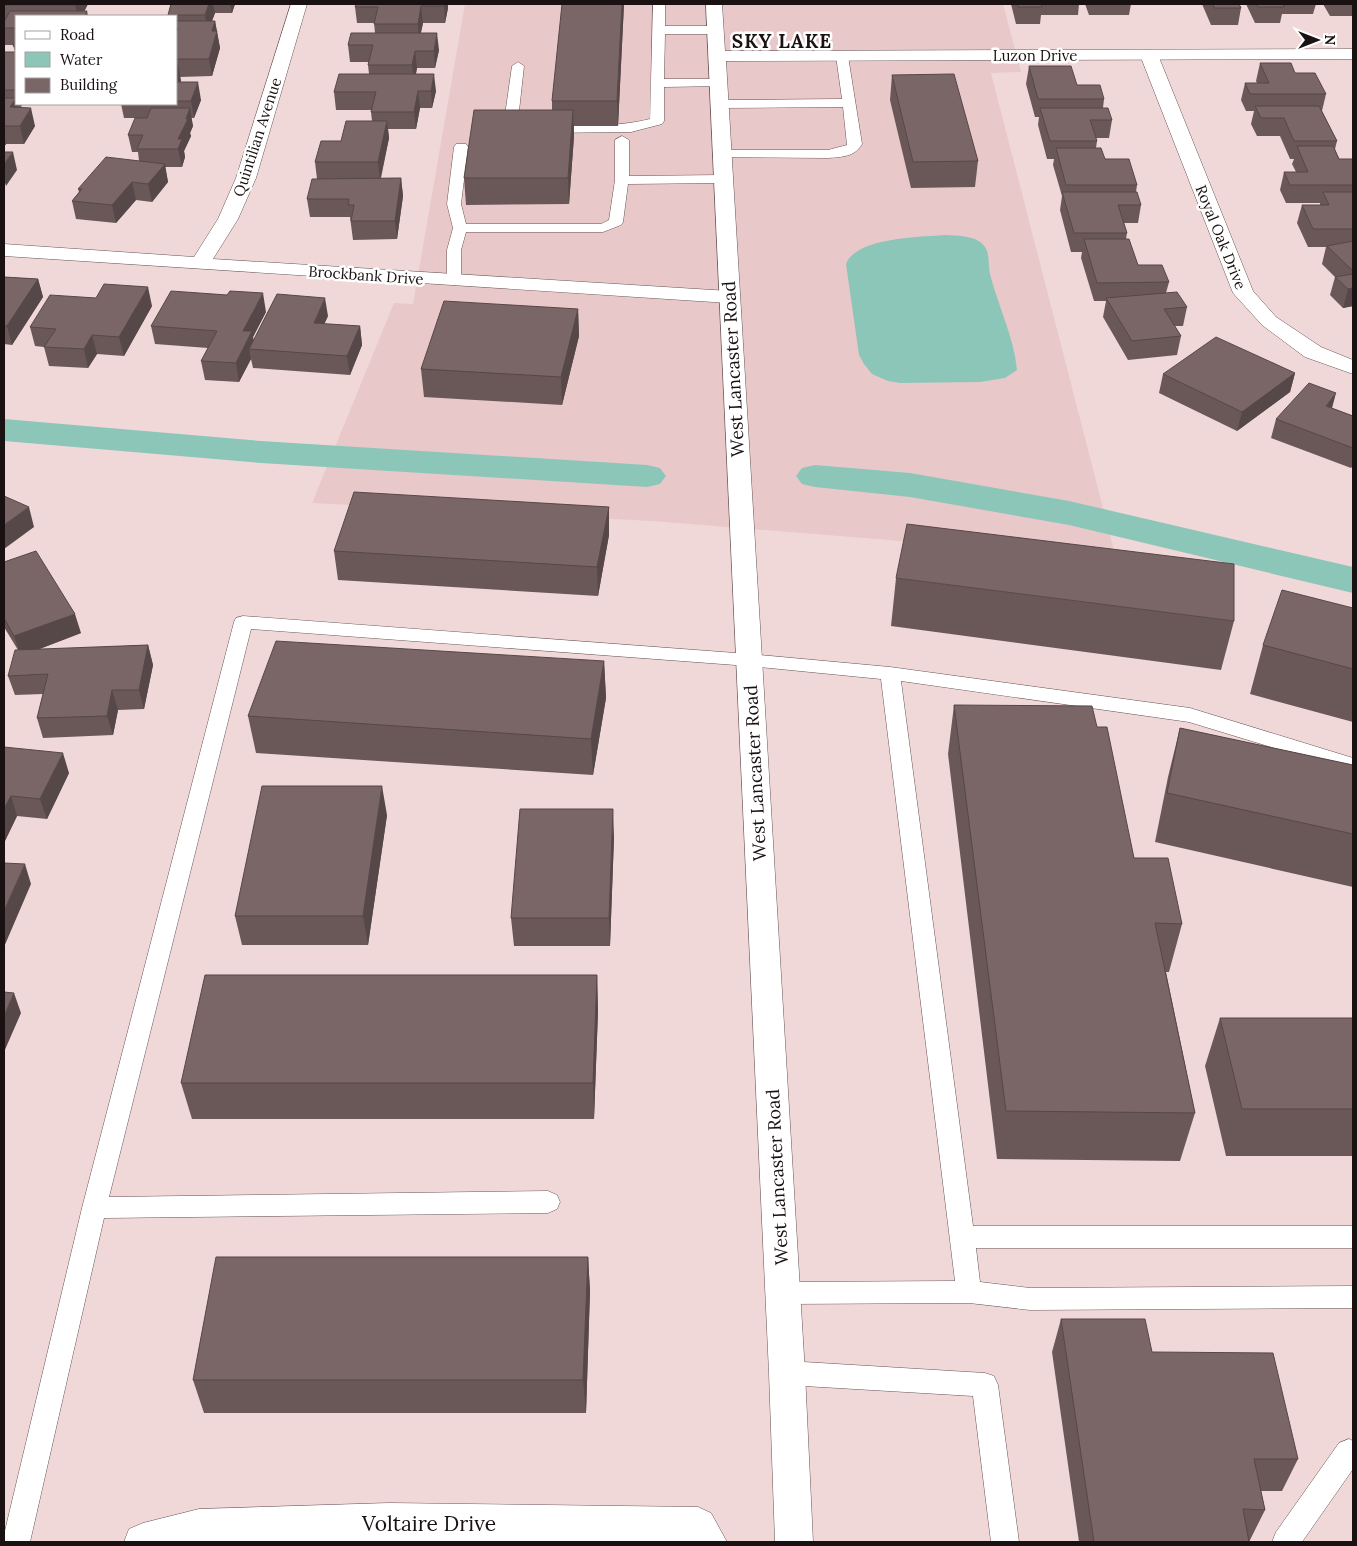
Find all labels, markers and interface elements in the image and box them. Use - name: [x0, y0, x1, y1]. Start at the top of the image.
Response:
- legend: [15, 15, 178, 105]
- north arrow: [1292, 15, 1342, 65]
- text: Road: [60, 25, 95, 44]
- district label: SKY LAKE: [732, 29, 832, 53]
- text: N: [1321, 35, 1339, 46]
- street label: Luzon Drive: [993, 46, 1077, 65]
- text: Water: [60, 50, 103, 69]
- text: Building: [60, 75, 118, 94]
- street label: Quintilian Avenue: [229, 75, 285, 199]
- street label: Royal Oak Drive: [1191, 182, 1251, 292]
- street label: Brockbank Drive: [308, 261, 424, 289]
- street label: West Lancaster Road: [717, 280, 749, 458]
- street label: West Lancaster Road: [739, 684, 771, 862]
- street label: West Lancaster Road: [761, 1088, 793, 1266]
- street label: Voltaire Drive: [361, 1510, 496, 1537]

